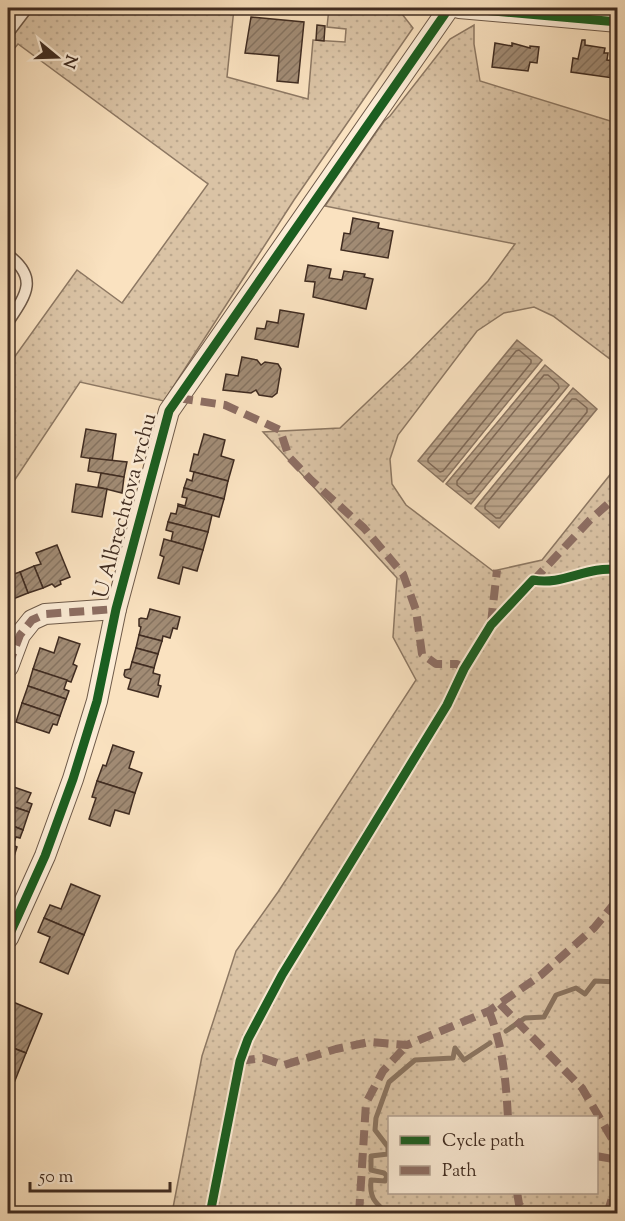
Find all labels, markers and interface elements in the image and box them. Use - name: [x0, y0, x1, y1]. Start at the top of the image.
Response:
- north arrow: [27, 27, 87, 87]
- text: N: [56, 51, 82, 71]
- street label: U Albrechtova vrchu: [87, 410, 165, 602]
- legend: [388, 1116, 598, 1194]
- text: Cycle path: [442, 1129, 525, 1155]
- scale bar: [30, 1155, 170, 1193]
- text: Path: [442, 1159, 477, 1185]
- text: 50 m: [38, 1165, 74, 1191]

